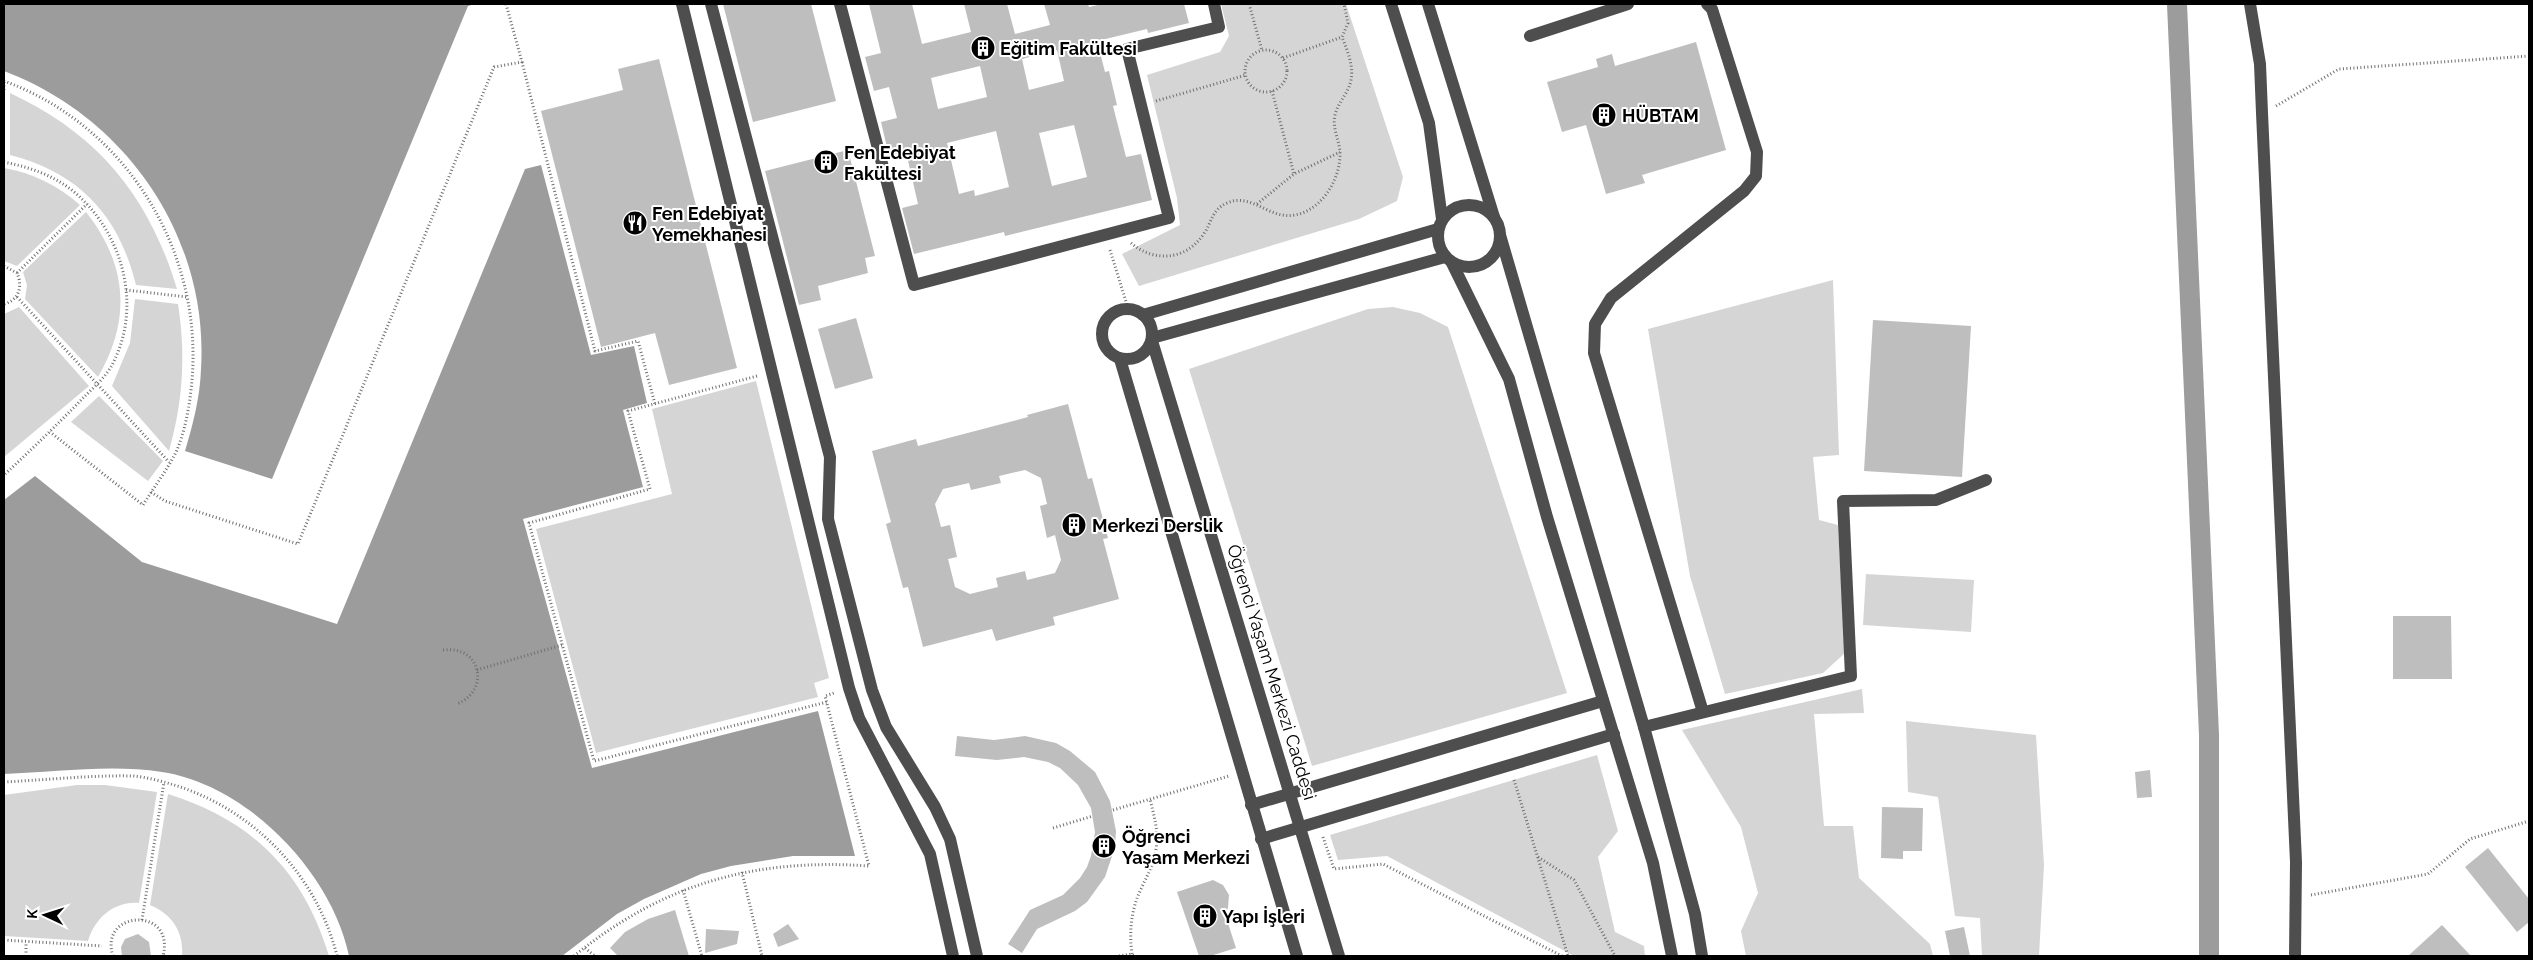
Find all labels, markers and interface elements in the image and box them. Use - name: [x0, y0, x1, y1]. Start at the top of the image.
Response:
- building icon: Eğitim Fakültesi: [970, 35, 996, 61]
- place label: Eğitim Fakültesi: [1000, 38, 1137, 59]
- building icon: HÜBTAM: [1591, 102, 1617, 128]
- place label: HÜBTAM: [1622, 104, 1699, 126]
- place label: Fen Edebiyat Fakültesi: [844, 142, 956, 184]
- building icon: Fen Edebiyat Fakültesi: [813, 149, 839, 175]
- place label: Fen Edebiyat Yemekhanesi: [652, 203, 767, 245]
- restaurant icon: Fen Edebiyat Yemekhanesi: [622, 210, 648, 236]
- building icon: Merkezi Derslik: [1061, 512, 1087, 538]
- place label: Merkezi Derslik: [1092, 515, 1224, 536]
- street label: Öğrenci Yaşam Merkezi Caddesi: [1223, 542, 1321, 802]
- place label: Öğrenci Yaşam Merkezi: [1122, 825, 1250, 868]
- building icon: Öğrenci Yaşam Merkezi: [1091, 833, 1117, 859]
- north arrow: [20, 890, 70, 940]
- building icon: Yapı İşleri: [1192, 903, 1218, 929]
- place label: Yapı İşleri: [1222, 906, 1305, 927]
- text: K: [24, 908, 40, 919]

